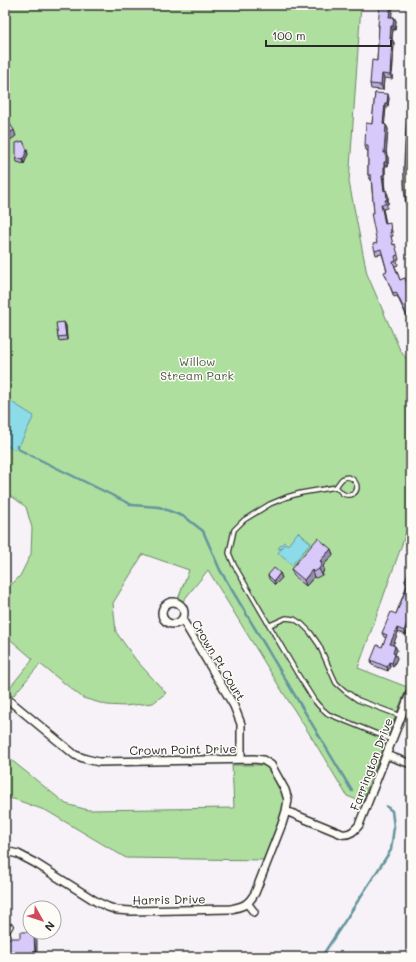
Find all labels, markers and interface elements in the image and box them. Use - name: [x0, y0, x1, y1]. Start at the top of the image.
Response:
- scale bar: [266, 22, 391, 48]
- text: 100 m: [272, 27, 306, 43]
- park label: Willow Stream Park: [160, 353, 234, 383]
- street label: Crown Pt Court: [189, 617, 249, 703]
- street label: Farrington Drive: [346, 715, 396, 813]
- street label: Crown Point Drive: [129, 740, 237, 758]
- street label: Harris Drive: [132, 890, 206, 908]
- north arrow: [22, 900, 62, 940]
- text: N: [42, 919, 59, 935]

